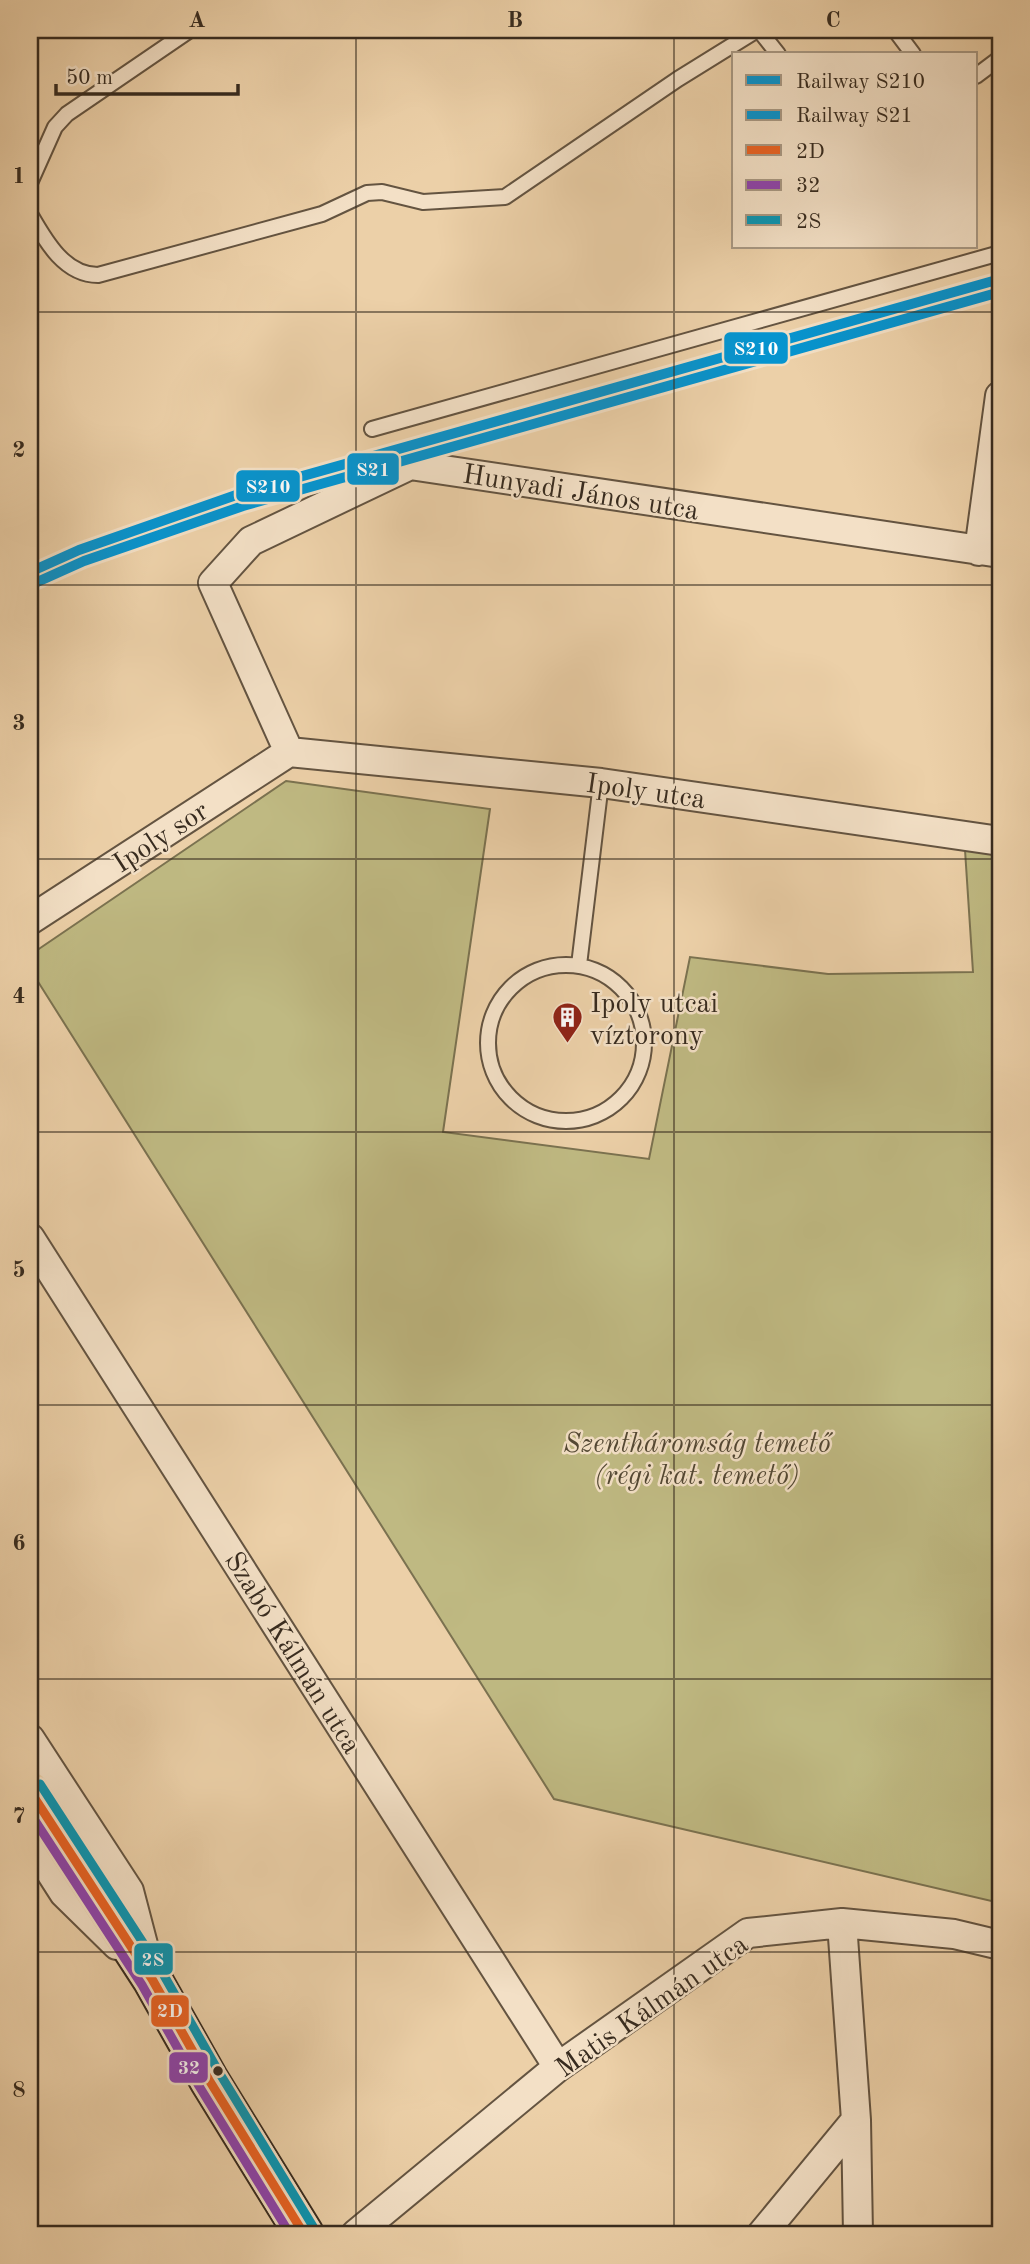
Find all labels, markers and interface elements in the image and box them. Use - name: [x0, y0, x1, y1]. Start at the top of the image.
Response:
- text: A: [188, 9, 206, 32]
- text: B: [507, 9, 523, 32]
- text: C: [825, 9, 841, 32]
- scale bar: [56, 52, 238, 96]
- legend: [732, 52, 978, 248]
- text: 50 m: [66, 68, 113, 89]
- text: Railway S210: [796, 72, 925, 93]
- text: Railway S21: [796, 106, 913, 127]
- text: 2D: [796, 142, 825, 163]
- text: 1: [12, 165, 26, 188]
- text: 32: [796, 176, 820, 197]
- text: 2S: [796, 212, 821, 233]
- line badge: S210: [723, 331, 789, 365]
- text: S210: [734, 341, 778, 360]
- text: 2: [12, 439, 26, 462]
- line badge: S21: [346, 452, 400, 486]
- street label: Hunyadi János utca: [460, 461, 701, 526]
- text: S21: [356, 462, 390, 481]
- line badge: S210: [235, 469, 301, 503]
- text: S210: [246, 479, 290, 498]
- text: 3: [12, 712, 26, 735]
- street label: Ipoly utca: [584, 771, 707, 815]
- street label: Ipoly sor: [109, 798, 214, 879]
- text: 4: [12, 985, 26, 1008]
- place label: Ipoly utcai víztorony: [590, 991, 718, 1051]
- building icon: Ipoly utcai víztorony: [550, 1001, 584, 1045]
- text: 5: [12, 1259, 26, 1282]
- park label: Szentháromság temető (régi kat. temető): [563, 1431, 834, 1491]
- text: 6: [12, 1532, 26, 1555]
- street label: Szabó Kálmán utca: [218, 1548, 365, 1760]
- text: 7: [12, 1805, 26, 1828]
- street label: Matis Kálmán utca: [552, 1931, 754, 2084]
- line badge: 2S: [133, 1942, 174, 1976]
- text: 2S: [142, 1952, 164, 1971]
- line badge: 2D: [150, 1994, 190, 2028]
- text: 2D: [157, 2003, 183, 2022]
- line badge: 32: [168, 2051, 209, 2084]
- text: 32: [178, 2060, 200, 2079]
- unlabelled marker: [211, 2064, 225, 2078]
- text: 8: [12, 2079, 26, 2102]

